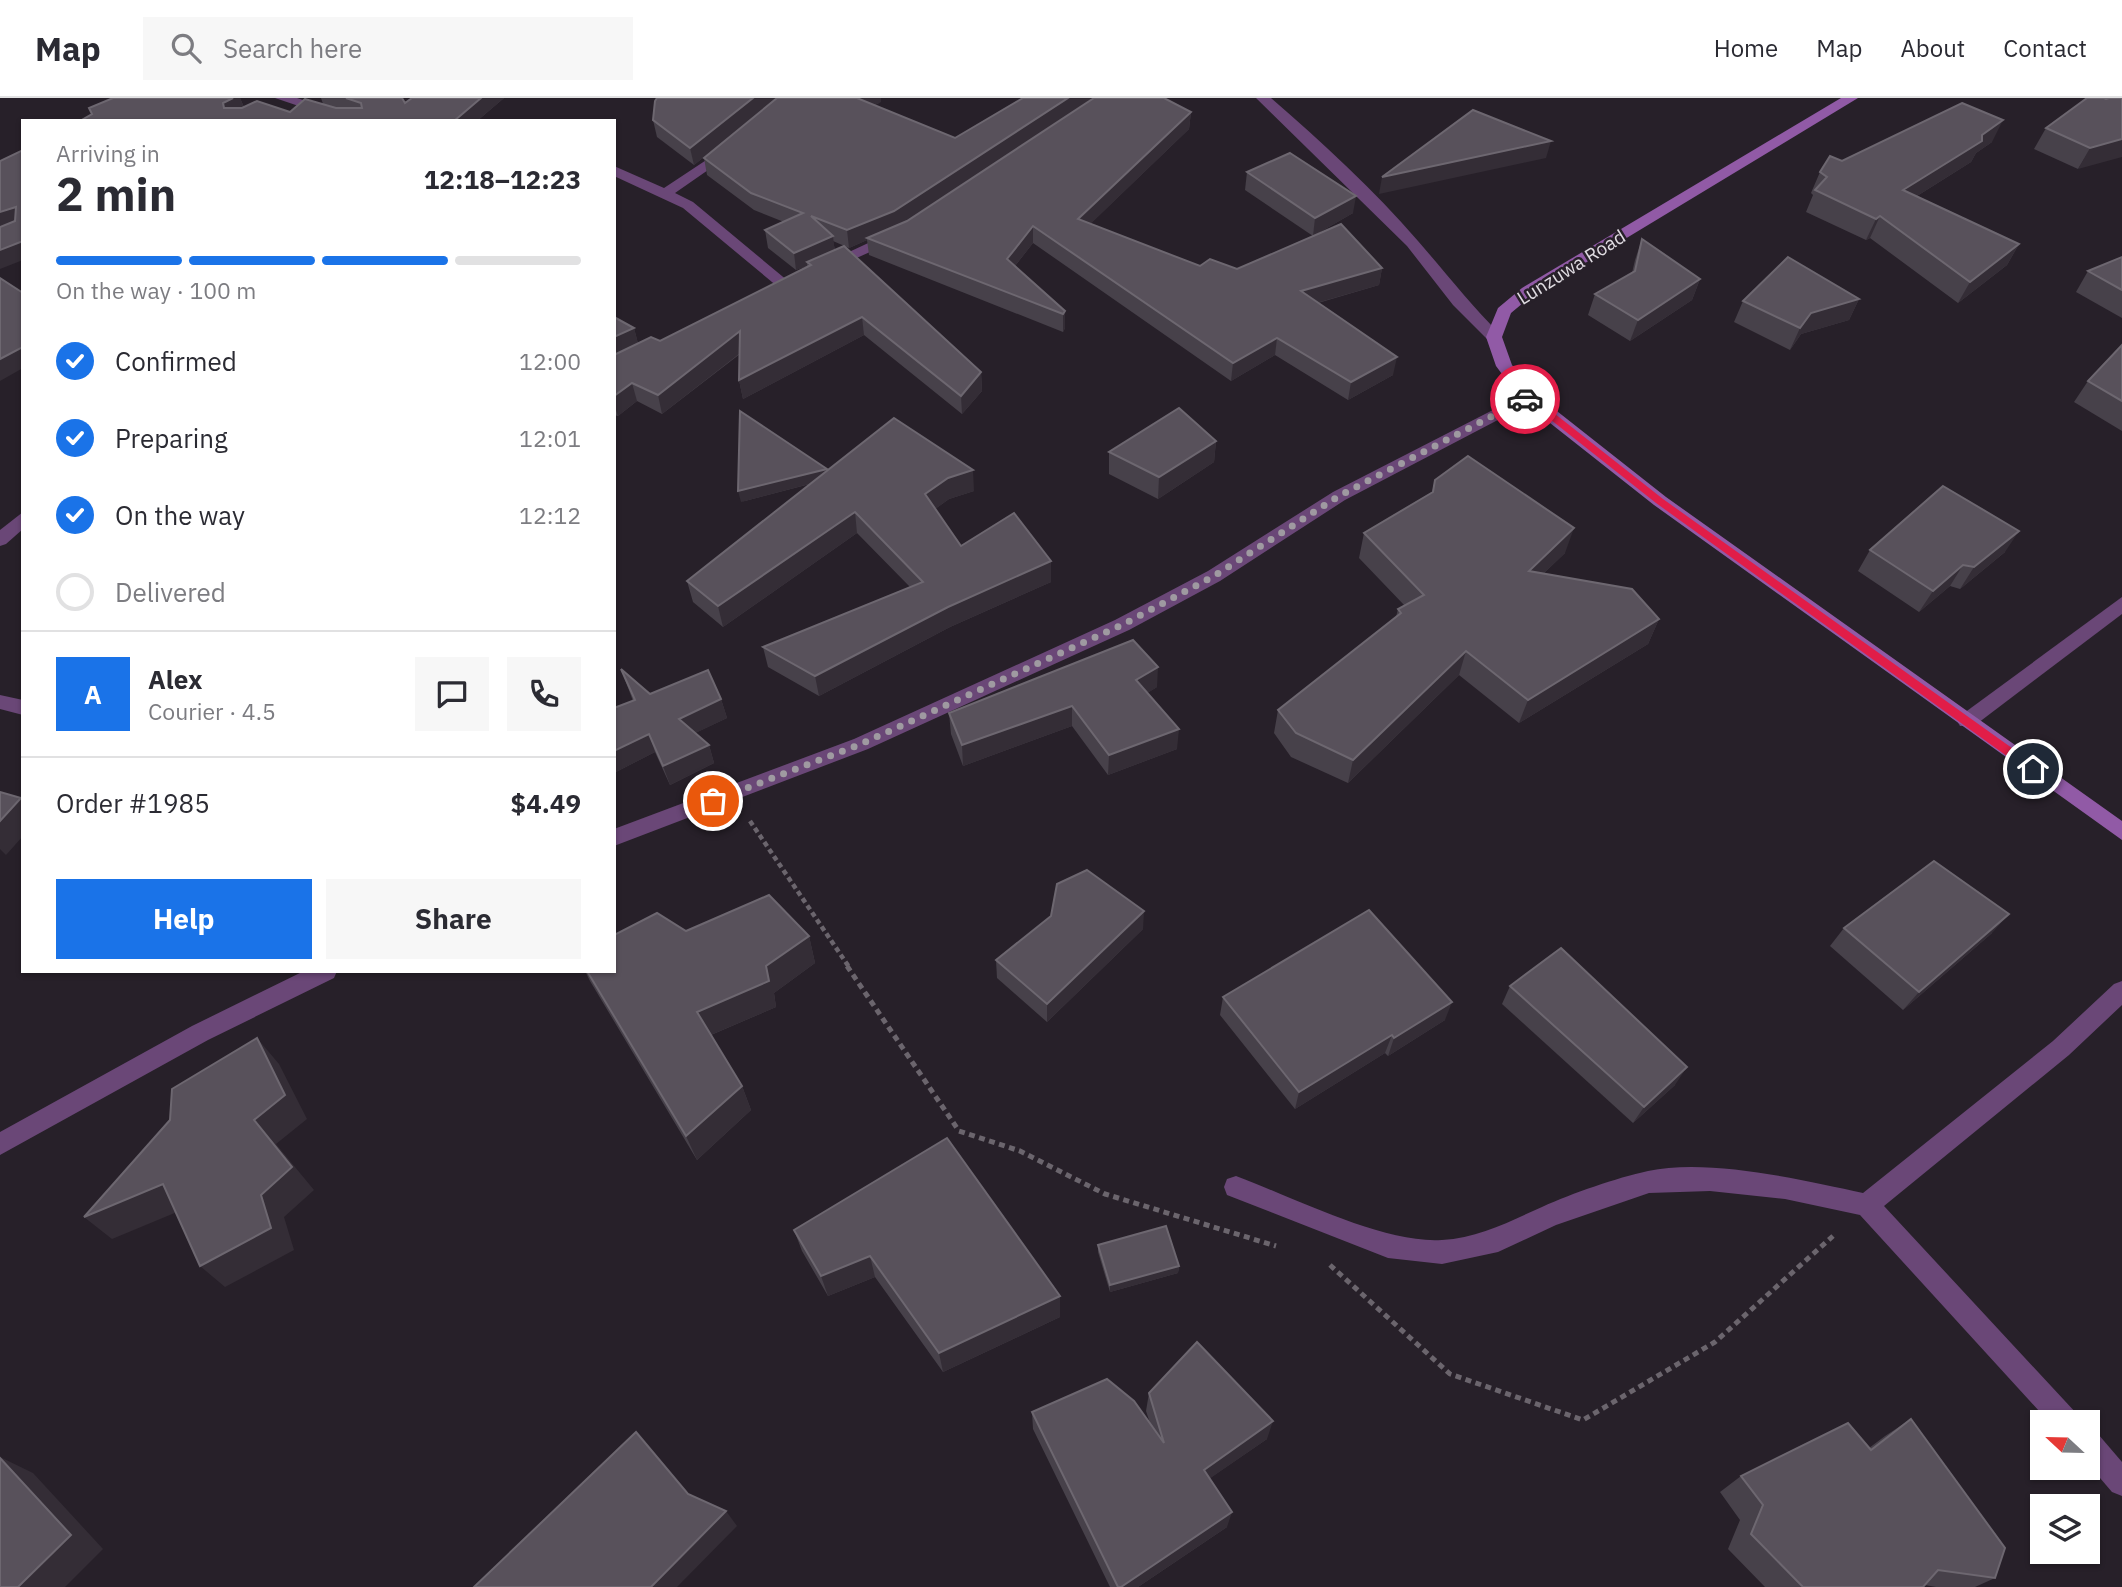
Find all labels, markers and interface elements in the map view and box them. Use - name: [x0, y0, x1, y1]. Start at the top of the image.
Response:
- search box: [143, 17, 633, 80]
- text: Map: [35, 27, 101, 70]
- icon: search: [167, 29, 205, 67]
- text: Search here: [223, 31, 362, 65]
- text: Home: [1714, 32, 1778, 64]
- text: Map: [1816, 32, 1862, 64]
- text: About: [1900, 32, 1965, 64]
- text: Contact: [2003, 32, 2087, 64]
- text: Arriving in: [56, 138, 160, 168]
- text: 12:18–12:23: [424, 162, 581, 196]
- text: 2 min: [56, 164, 176, 224]
- street label: Lunzuwa Road: [1512, 224, 1630, 310]
- text: On the way · 100 m: [56, 275, 256, 305]
- icon: check: [56, 342, 94, 380]
- text: Confirmed: [115, 344, 237, 378]
- text: 12:00: [519, 346, 581, 376]
- courier: [1490, 364, 1560, 434]
- icon: car: [1506, 380, 1544, 418]
- icon: check: [56, 419, 94, 457]
- text: Preparing: [115, 421, 228, 455]
- text: 12:01: [519, 423, 581, 453]
- icon: check: [56, 496, 94, 534]
- text: On the way: [115, 498, 245, 532]
- text: 12:12: [519, 500, 581, 530]
- text: Delivered: [115, 575, 226, 609]
- button: chat: [415, 657, 489, 731]
- button: phone: [507, 657, 581, 731]
- text: Alex: [148, 662, 202, 696]
- text: A: [84, 677, 102, 711]
- text: Courier · 4.5: [148, 696, 276, 726]
- pin: [2003, 739, 2063, 799]
- icon: home: [2014, 750, 2052, 788]
- pin: [683, 771, 743, 831]
- icon: bag: [694, 782, 732, 820]
- text: Order #1985: [56, 786, 210, 820]
- text: $4.49: [511, 786, 581, 820]
- button: Help: [56, 879, 312, 959]
- button: Share: [326, 879, 581, 959]
- north arrow: [2030, 1410, 2100, 1480]
- map controls: [2030, 1410, 2100, 1564]
- button: layers: [2030, 1494, 2100, 1564]

